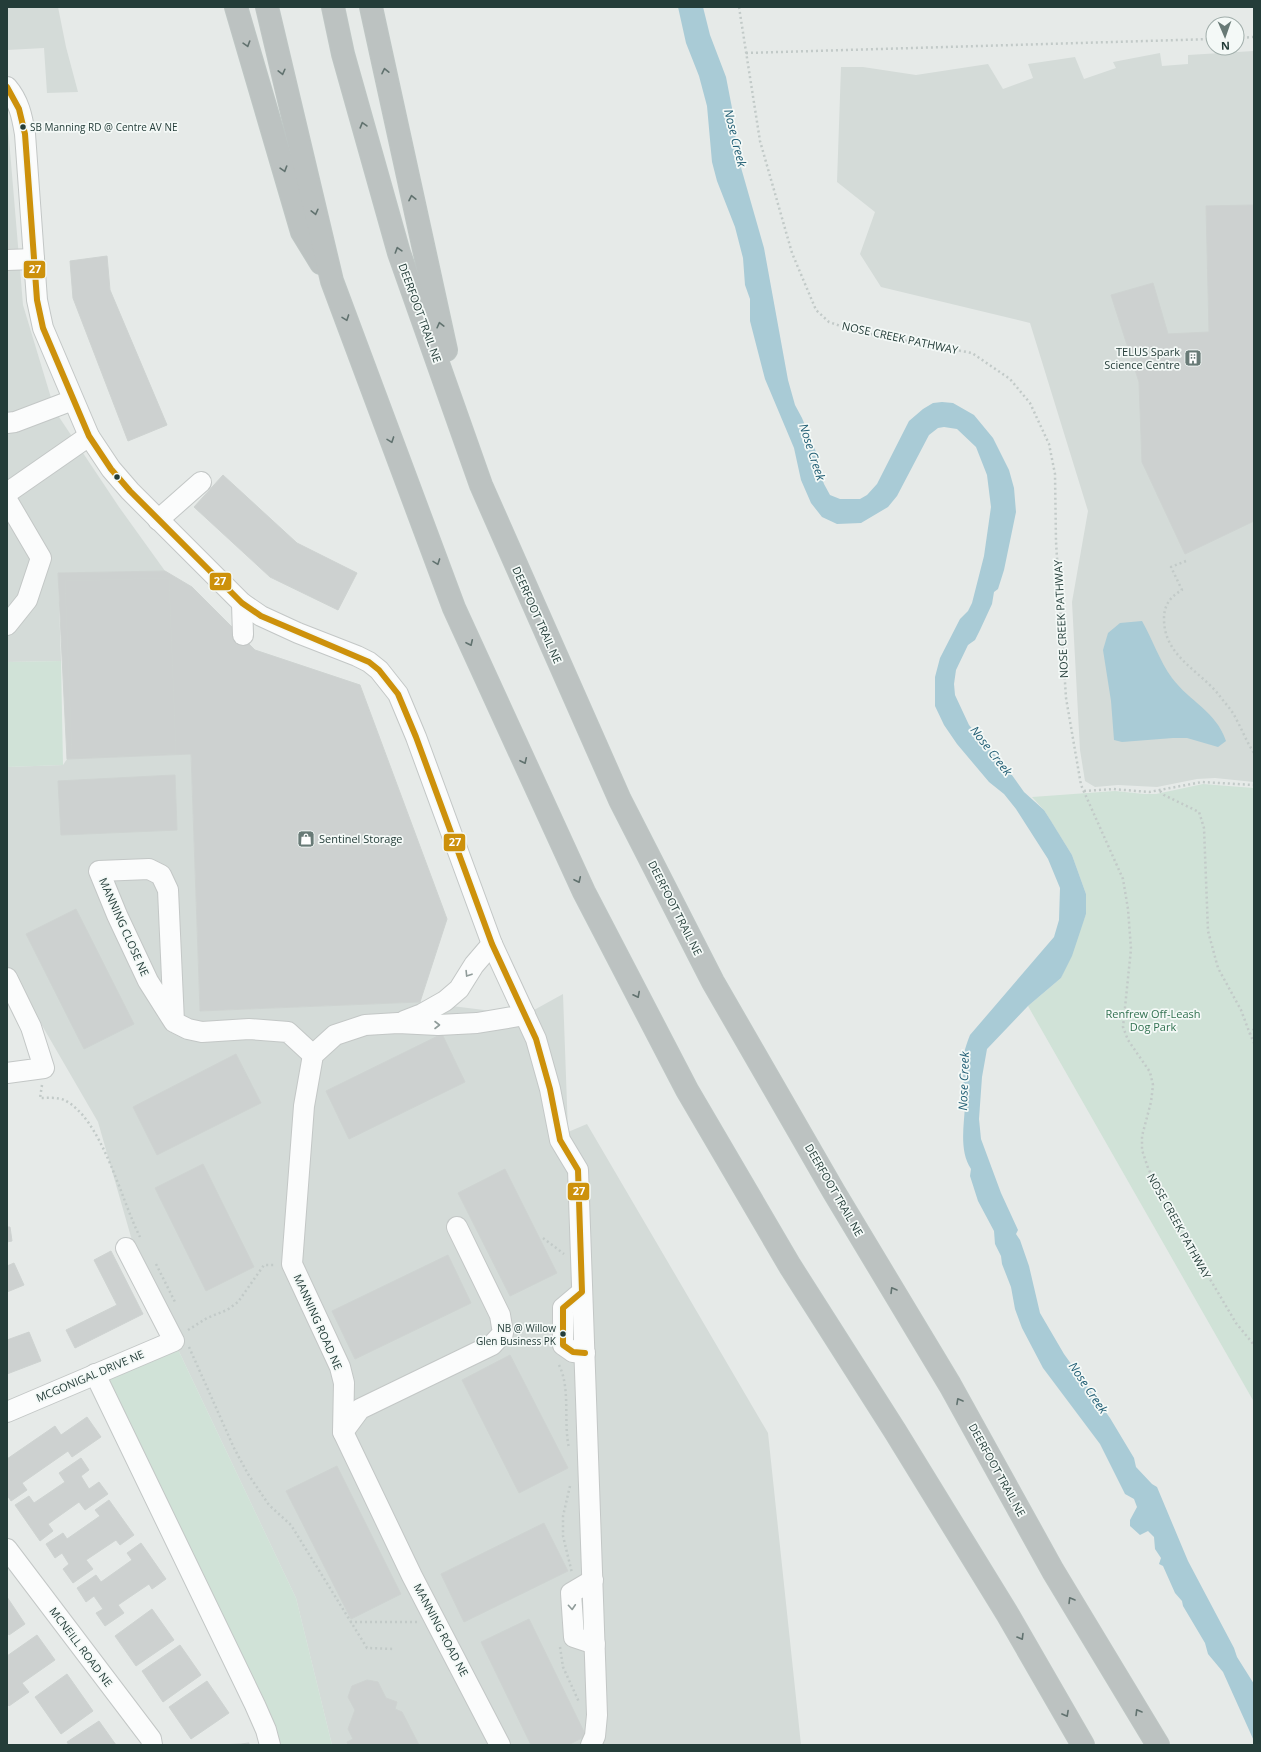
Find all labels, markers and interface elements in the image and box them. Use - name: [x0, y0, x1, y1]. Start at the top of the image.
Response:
- north arrow: [1205, 16, 1245, 56]
- text: N: [1221, 39, 1230, 54]
- one-way arrow: [242, 41, 251, 48]
- one-way arrow: [381, 67, 389, 74]
- one-way arrow: [278, 69, 286, 75]
- water label: Nose Creek: [720, 107, 751, 170]
- place label: SB Manning RD @ Centre AV NE: [30, 120, 178, 134]
- one-way arrow: [359, 121, 368, 128]
- marker: SB Manning RD @ Centre AV NE: [18, 122, 28, 132]
- one-way arrow: [279, 165, 288, 172]
- one-way arrow: [409, 195, 417, 201]
- one-way arrow: [310, 209, 319, 216]
- one-way arrow: [394, 247, 403, 254]
- line badge: 27: [23, 260, 46, 279]
- text: 27: [29, 261, 41, 276]
- street label: DEERFOOT TRAIL NE: [396, 261, 445, 365]
- one-way arrow: [342, 314, 350, 321]
- street label: NOSE CREEK PATHWAY: [841, 318, 960, 357]
- one-way arrow: [436, 321, 445, 328]
- place label: TELUS Spark Science Centre: [1104, 344, 1180, 372]
- building icon: TELUS Spark Science Centre: [1183, 348, 1203, 368]
- water label: Nose Creek: [795, 421, 830, 484]
- one-way arrow: [387, 436, 395, 443]
- unlabelled marker: [112, 472, 122, 482]
- one-way arrow: [432, 558, 440, 565]
- street label: NOSE CREEK PATHWAY: [1050, 559, 1071, 679]
- street label: DEERFOOT TRAIL NE: [509, 564, 566, 666]
- line badge: 27: [209, 572, 232, 591]
- text: 27: [214, 573, 226, 588]
- one-way arrow: [465, 639, 473, 646]
- water label: Nose Creek: [967, 722, 1017, 780]
- one-way arrow: [519, 757, 527, 765]
- shop icon: Sentinel Storage: [296, 829, 316, 849]
- place label: Sentinel Storage: [319, 831, 403, 846]
- line badge: 27: [443, 833, 466, 852]
- text: 27: [449, 834, 461, 849]
- street label: DEERFOOT TRAIL NE: [645, 858, 706, 958]
- street label: MANNING CLOSE NE: [96, 875, 153, 978]
- one-way arrow: [573, 875, 581, 883]
- one-way arrow: [465, 970, 472, 977]
- one-way arrow: [633, 991, 640, 998]
- park label: Renfrew Off-Leash Dog Park: [1106, 1006, 1200, 1034]
- one-way arrow: [434, 1020, 440, 1029]
- water label: Nose Creek: [954, 1050, 973, 1111]
- street label: DEERFOOT TRAIL NE: [802, 1141, 867, 1239]
- street label: NOSE CREEK PATHWAY: [1144, 1170, 1215, 1282]
- line badge: 27: [567, 1182, 590, 1201]
- text: 27: [573, 1183, 585, 1198]
- street label: MANNING ROAD NE: [291, 1272, 346, 1372]
- one-way arrow: [890, 1287, 897, 1294]
- place label: NB @ Willow Glen Business PK: [476, 1321, 557, 1348]
- marker: NB @ Willow Glen Business PK: [558, 1329, 568, 1339]
- street label: MCGONIGAL DRIVE NE: [33, 1346, 146, 1405]
- water label: Nose Creek: [1065, 1358, 1113, 1418]
- one-way arrow: [957, 1398, 964, 1405]
- street label: DEERFOOT TRAIL NE: [966, 1420, 1029, 1519]
- street label: MANNING ROAD NE: [411, 1581, 472, 1679]
- one-way arrow: [1068, 1597, 1076, 1604]
- street label: MCNEILL ROAD NE: [46, 1604, 116, 1690]
- one-way arrow: [567, 1604, 576, 1610]
- one-way arrow: [1017, 1633, 1024, 1640]
- one-way arrow: [1135, 1709, 1142, 1716]
- one-way arrow: [1062, 1710, 1069, 1717]

